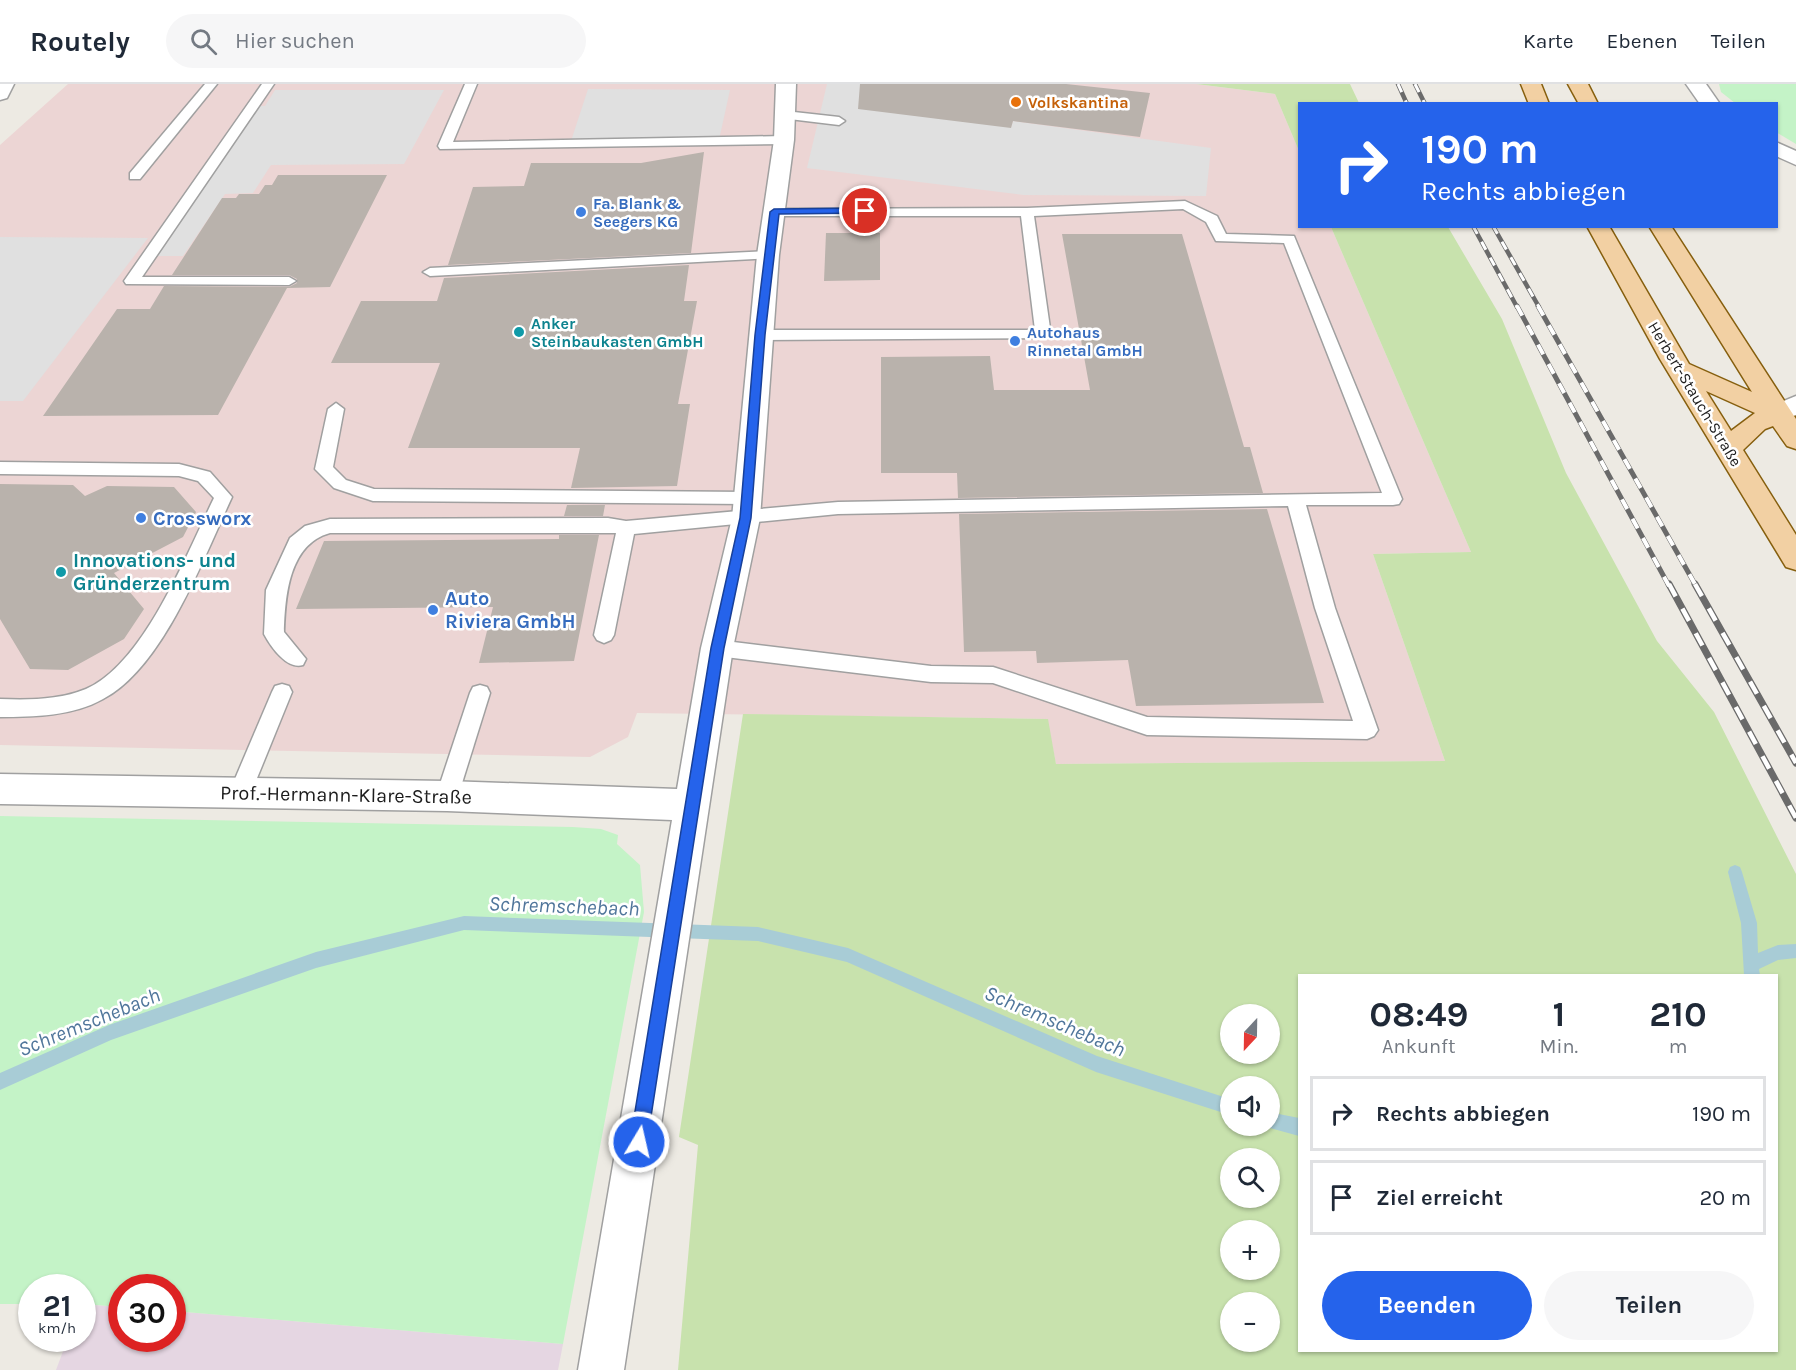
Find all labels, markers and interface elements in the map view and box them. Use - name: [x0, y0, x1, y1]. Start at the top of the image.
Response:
- search box: [166, 14, 586, 68]
- text: Routely: [30, 25, 130, 58]
- icon: search: [187, 25, 220, 58]
- text: Hier suchen: [235, 28, 355, 54]
- text: Karte: [1523, 29, 1574, 53]
- text: Ebenen: [1607, 29, 1678, 53]
- text: Teilen: [1711, 29, 1766, 53]
- place label: Volkskantina: [1028, 93, 1129, 112]
- marker: Volkskantina: [1009, 95, 1023, 109]
- text: 190 m: [1421, 124, 1539, 174]
- icon: right: [1322, 126, 1400, 204]
- text: Rechts abbiegen: [1421, 175, 1627, 207]
- pin: [839, 185, 890, 236]
- place label: Fa. Blank & Seegers KG: [593, 194, 682, 231]
- icon: arrive: [848, 194, 881, 227]
- marker: Fa. Blank & Seegers KG: [574, 205, 588, 219]
- place label: Anker Steinbaukasten GmbH: [531, 314, 704, 351]
- street label: Herbert-Stauch-Straße: [1644, 318, 1746, 470]
- place label: Autohaus Rinnetal GmbH: [1027, 323, 1143, 360]
- marker: Anker Steinbaukasten GmbH: [512, 325, 526, 339]
- marker: Autohaus Rinnetal GmbH: [1008, 334, 1022, 348]
- place label: Crossworx: [153, 507, 251, 530]
- marker: Crossworx: [134, 511, 148, 525]
- place label: Innovations- und Gründerzentrum: [73, 549, 236, 595]
- marker: Innovations- und Gründerzentrum: [54, 565, 68, 579]
- place label: Auto Riviera GmbH: [445, 587, 576, 633]
- marker: Auto Riviera GmbH: [426, 603, 440, 617]
- street label: Prof.-Hermann-Klare-Straße: [220, 781, 472, 809]
- water label: Schremschebach: [488, 891, 640, 921]
- water label: Schremschebach: [981, 981, 1129, 1061]
- water label: Schremschebach: [15, 983, 163, 1061]
- text: 08:49: [1369, 993, 1468, 1035]
- text: 1: [1552, 993, 1565, 1035]
- text: 210: [1649, 993, 1707, 1035]
- north arrow: [1220, 1004, 1280, 1064]
- map controls: [1220, 1004, 1280, 1352]
- text: Ankunft: [1382, 1035, 1455, 1058]
- text: Min.: [1540, 1035, 1578, 1058]
- text: m: [1669, 1035, 1687, 1058]
- button: sound: [1220, 1076, 1280, 1136]
- icon: right: [1325, 1097, 1358, 1130]
- text: Rechts abbiegen: [1376, 1101, 1550, 1127]
- text: 190 m: [1692, 1101, 1751, 1127]
- position arrow: [607, 1110, 671, 1174]
- button: search: [1220, 1148, 1280, 1208]
- icon: arrive: [1325, 1181, 1358, 1214]
- text: Ziel erreicht: [1376, 1185, 1503, 1211]
- text: 20 m: [1699, 1185, 1751, 1211]
- button: +: [1220, 1220, 1280, 1280]
- button: Beenden: [1322, 1271, 1532, 1340]
- button: Teilen: [1544, 1271, 1754, 1340]
- speed limit sign: 30: [108, 1274, 186, 1352]
- text: 21: [43, 1288, 71, 1324]
- button: −: [1220, 1292, 1280, 1352]
- text: km/h: [38, 1319, 76, 1337]

